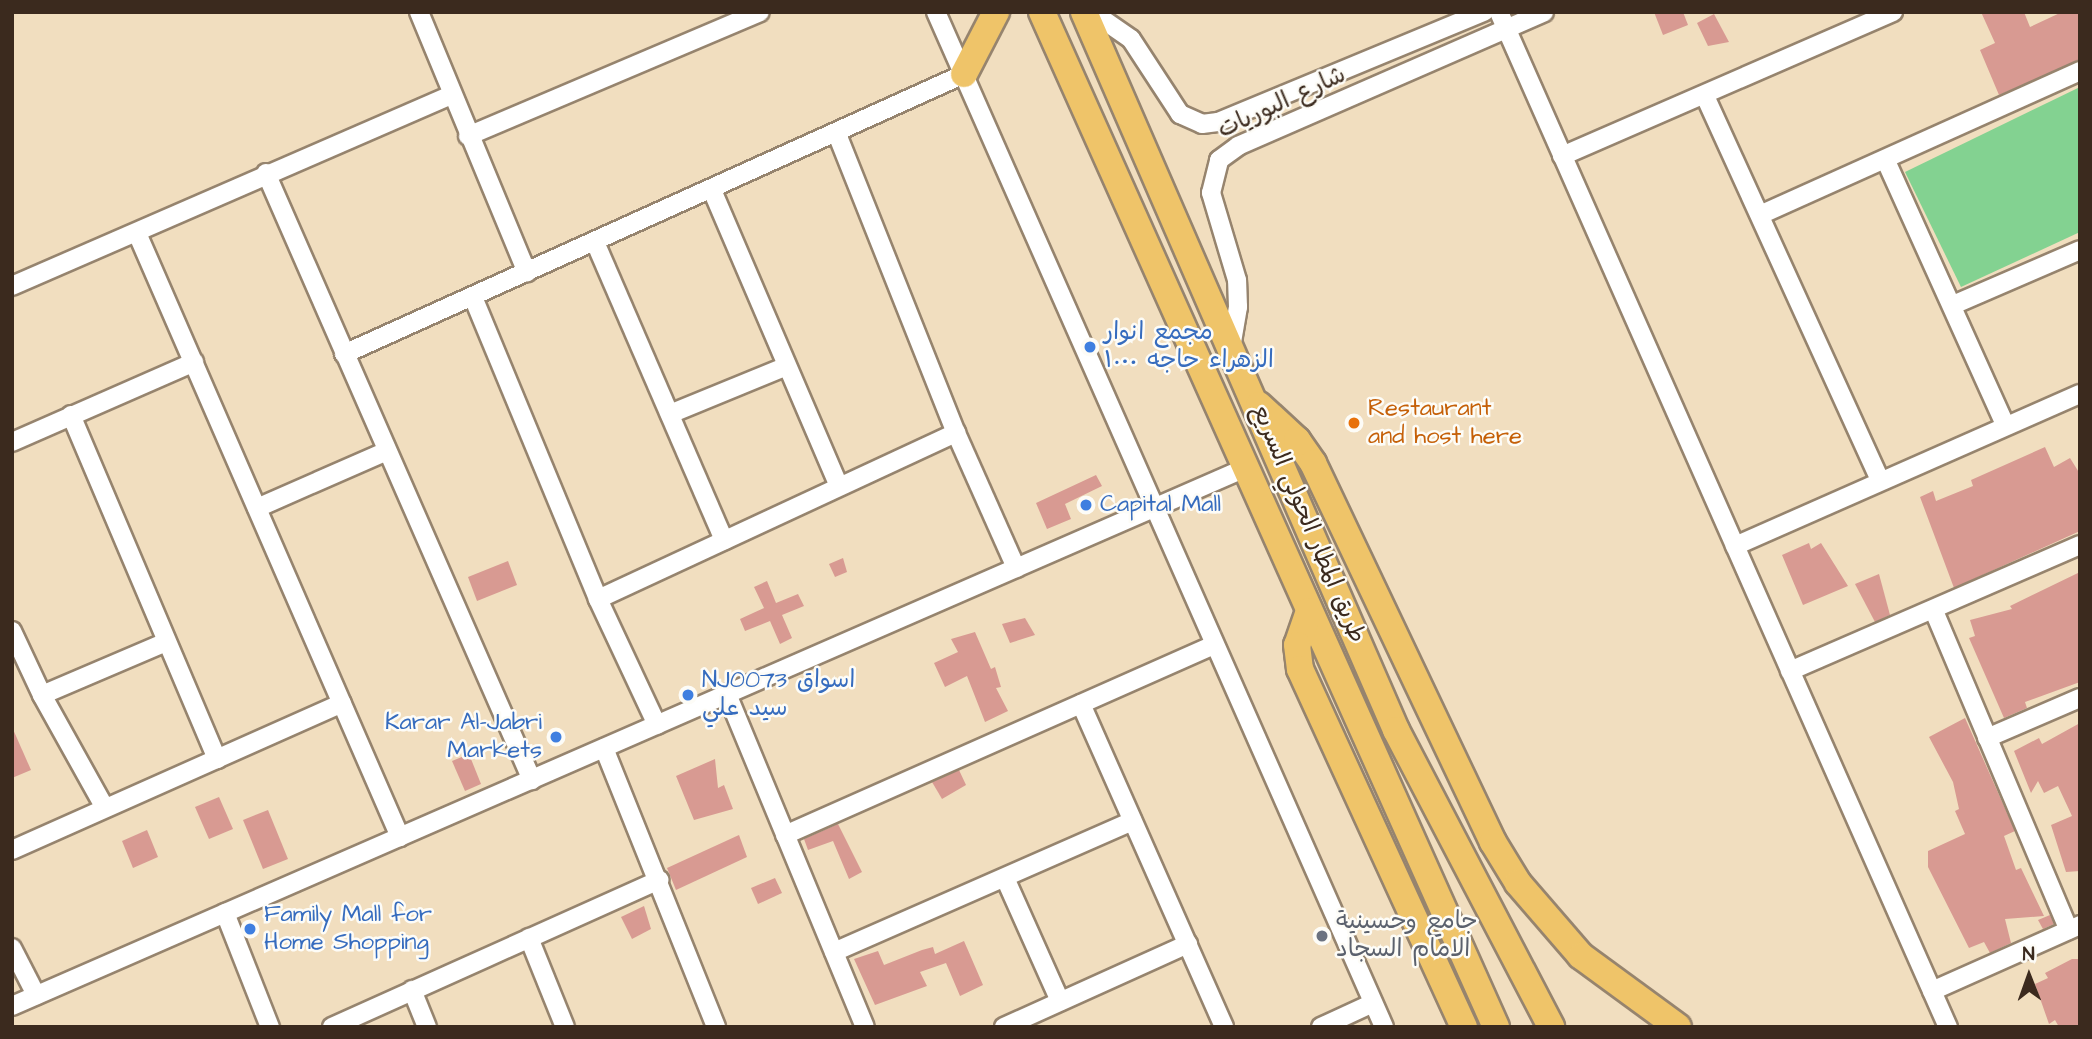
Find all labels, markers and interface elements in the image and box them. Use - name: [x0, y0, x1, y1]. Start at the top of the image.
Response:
- street label: شارع البوريات: [1213, 61, 1351, 145]
- place label: مجمع انوار الزهراء حاجه ١٠٠٠: [1104, 319, 1274, 375]
- marker: مجمع انوار الزهراء حاجه ١٠٠٠: [1082, 339, 1098, 355]
- place label: Restaurant and host here: [1368, 395, 1522, 451]
- street label: طريق المطار الحولي السريع: [1245, 401, 1371, 647]
- marker: Restaurant and host here: [1346, 415, 1362, 431]
- place label: Capital Mall: [1100, 491, 1221, 519]
- marker: Capital Mall: [1078, 497, 1094, 513]
- place label: NJ0073 اسواق سيد علي: [702, 667, 855, 723]
- marker: NJ0073 اسواق سيد علي: [680, 687, 696, 703]
- place label: Karar Al-Jabri Markets: [385, 709, 542, 765]
- marker: Karar Al-Jabri Markets: [548, 729, 564, 745]
- place label: Family Mall for Home Shopping: [264, 901, 432, 957]
- place label: جامع وحسينية الامام السجاد: [1336, 908, 1478, 964]
- marker: Family Mall for Home Shopping: [242, 921, 258, 937]
- marker: جامع وحسينية الامام السجاد: [1314, 928, 1330, 944]
- north arrow: [1994, 941, 2064, 1011]
- text: N: [2022, 941, 2035, 968]

